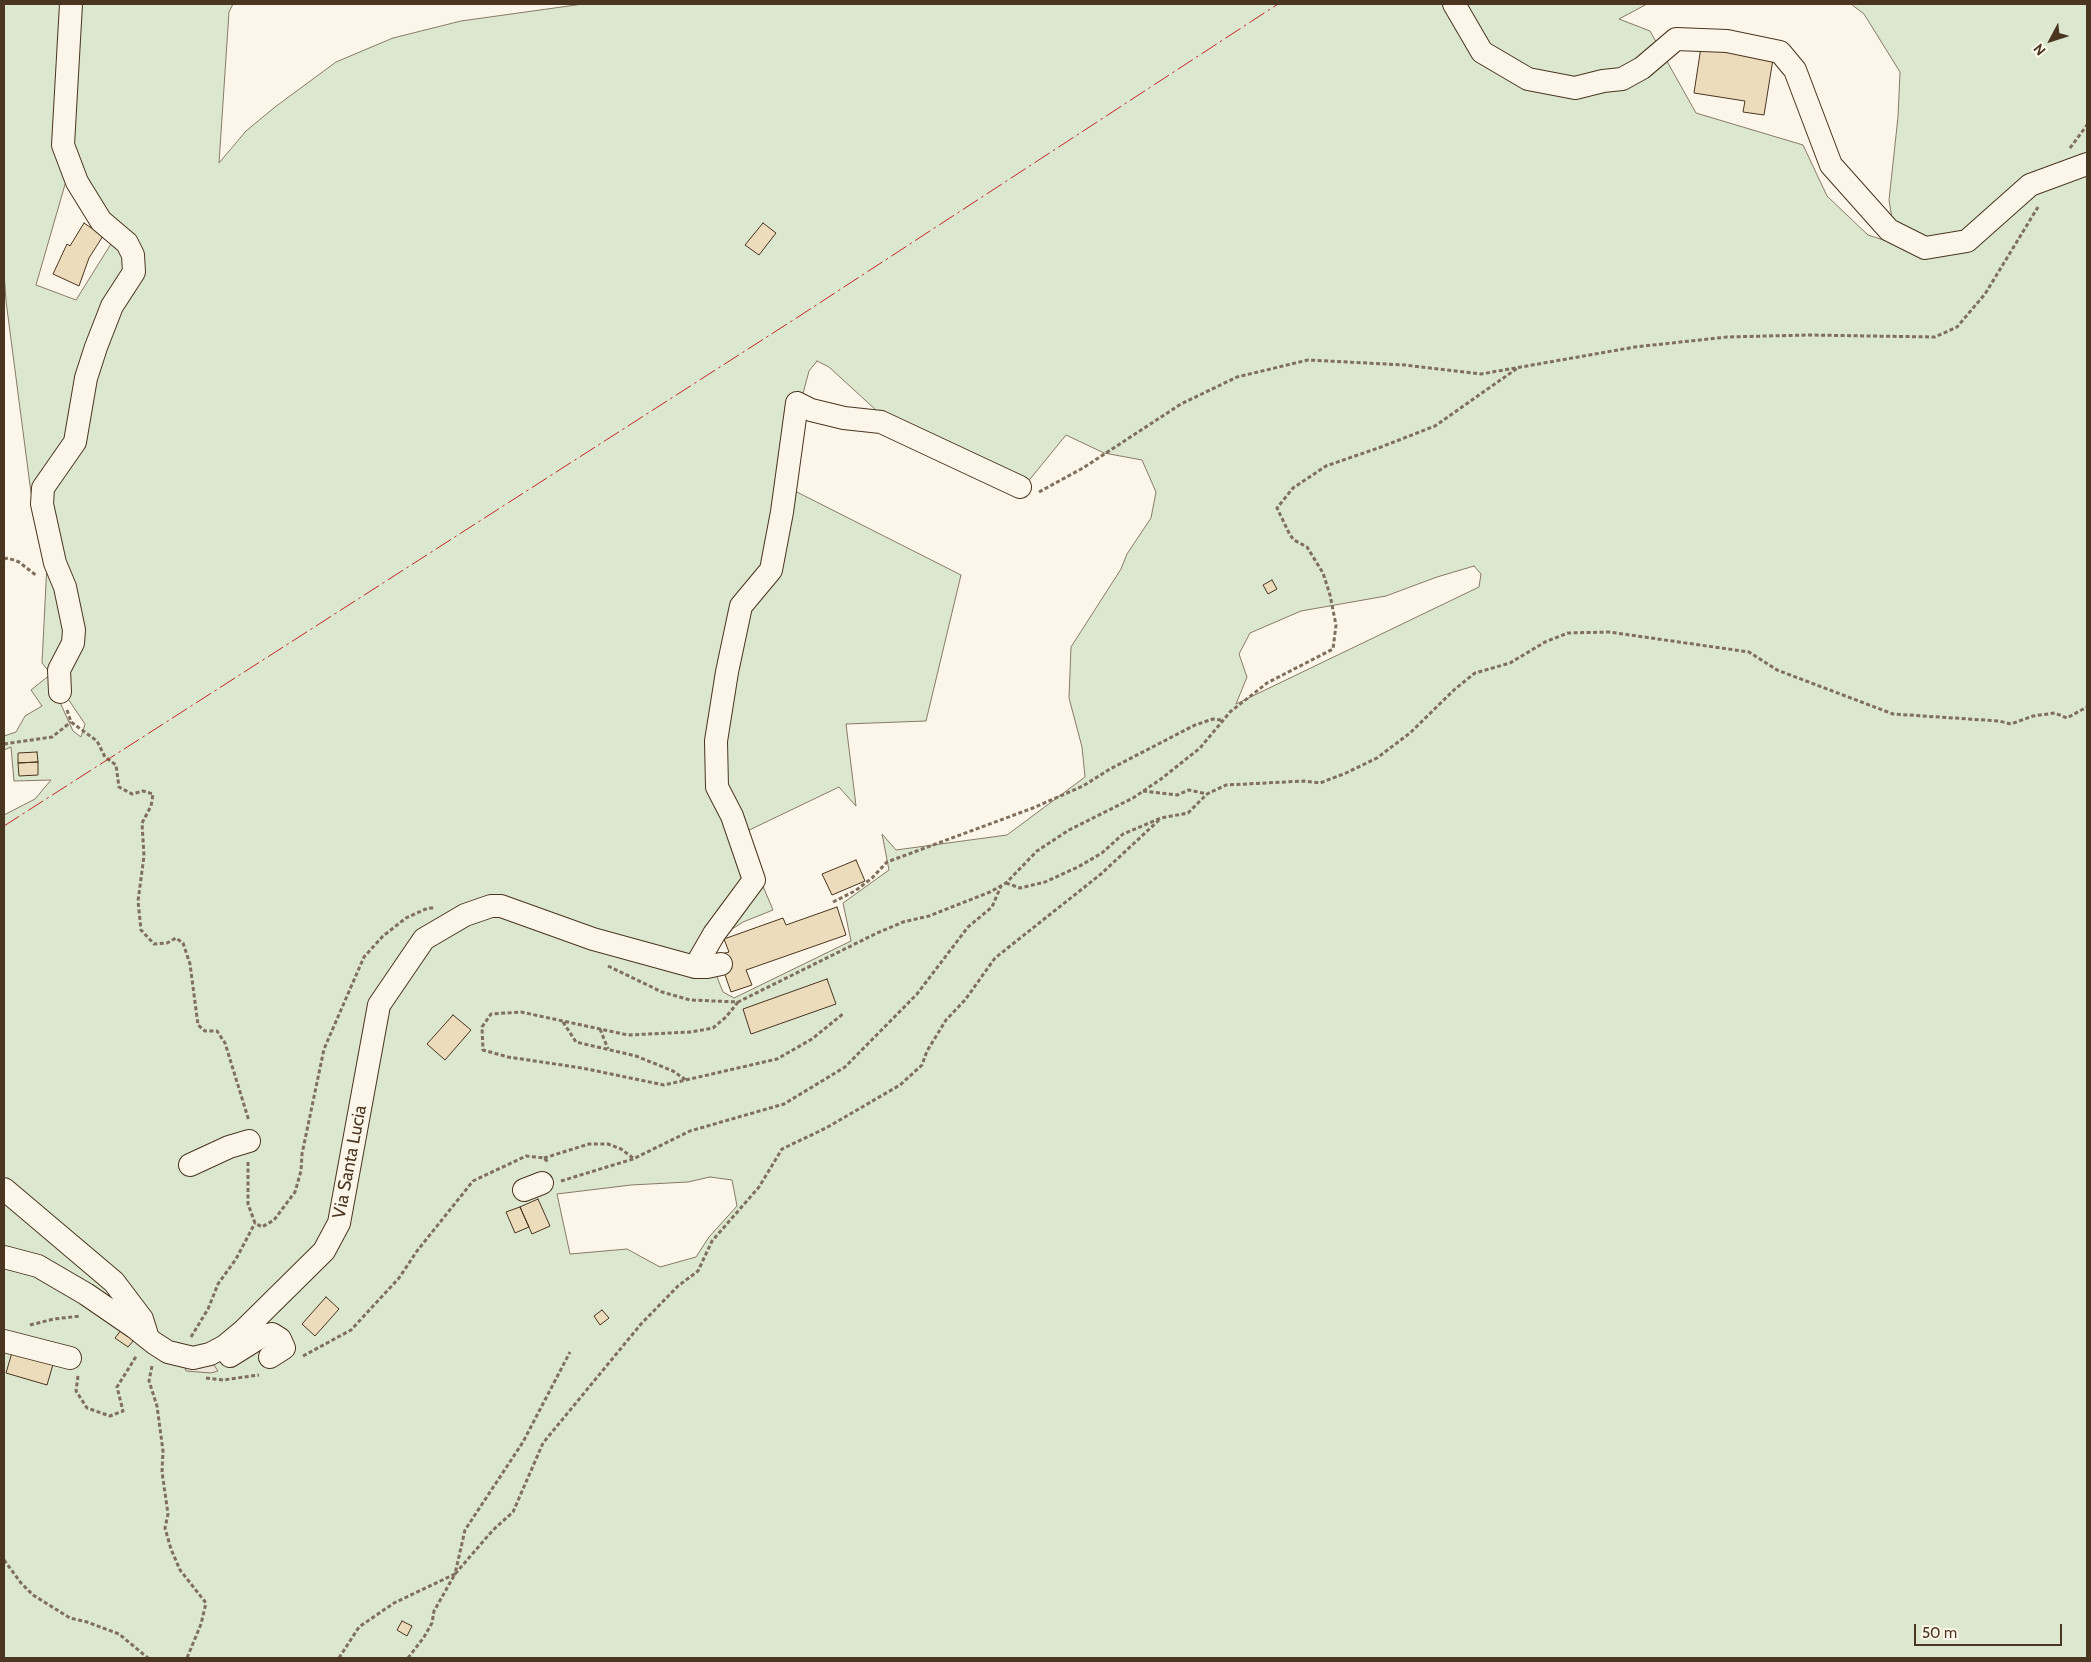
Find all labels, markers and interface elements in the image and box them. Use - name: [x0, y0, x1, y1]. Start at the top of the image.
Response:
- north arrow: [2026, 15, 2076, 65]
- text: N: [2029, 40, 2050, 59]
- street label: Via Santa Lucia: [328, 1103, 372, 1221]
- scale bar: [1916, 1614, 2064, 1646]
- text: 50 m: [1922, 1624, 1957, 1642]

